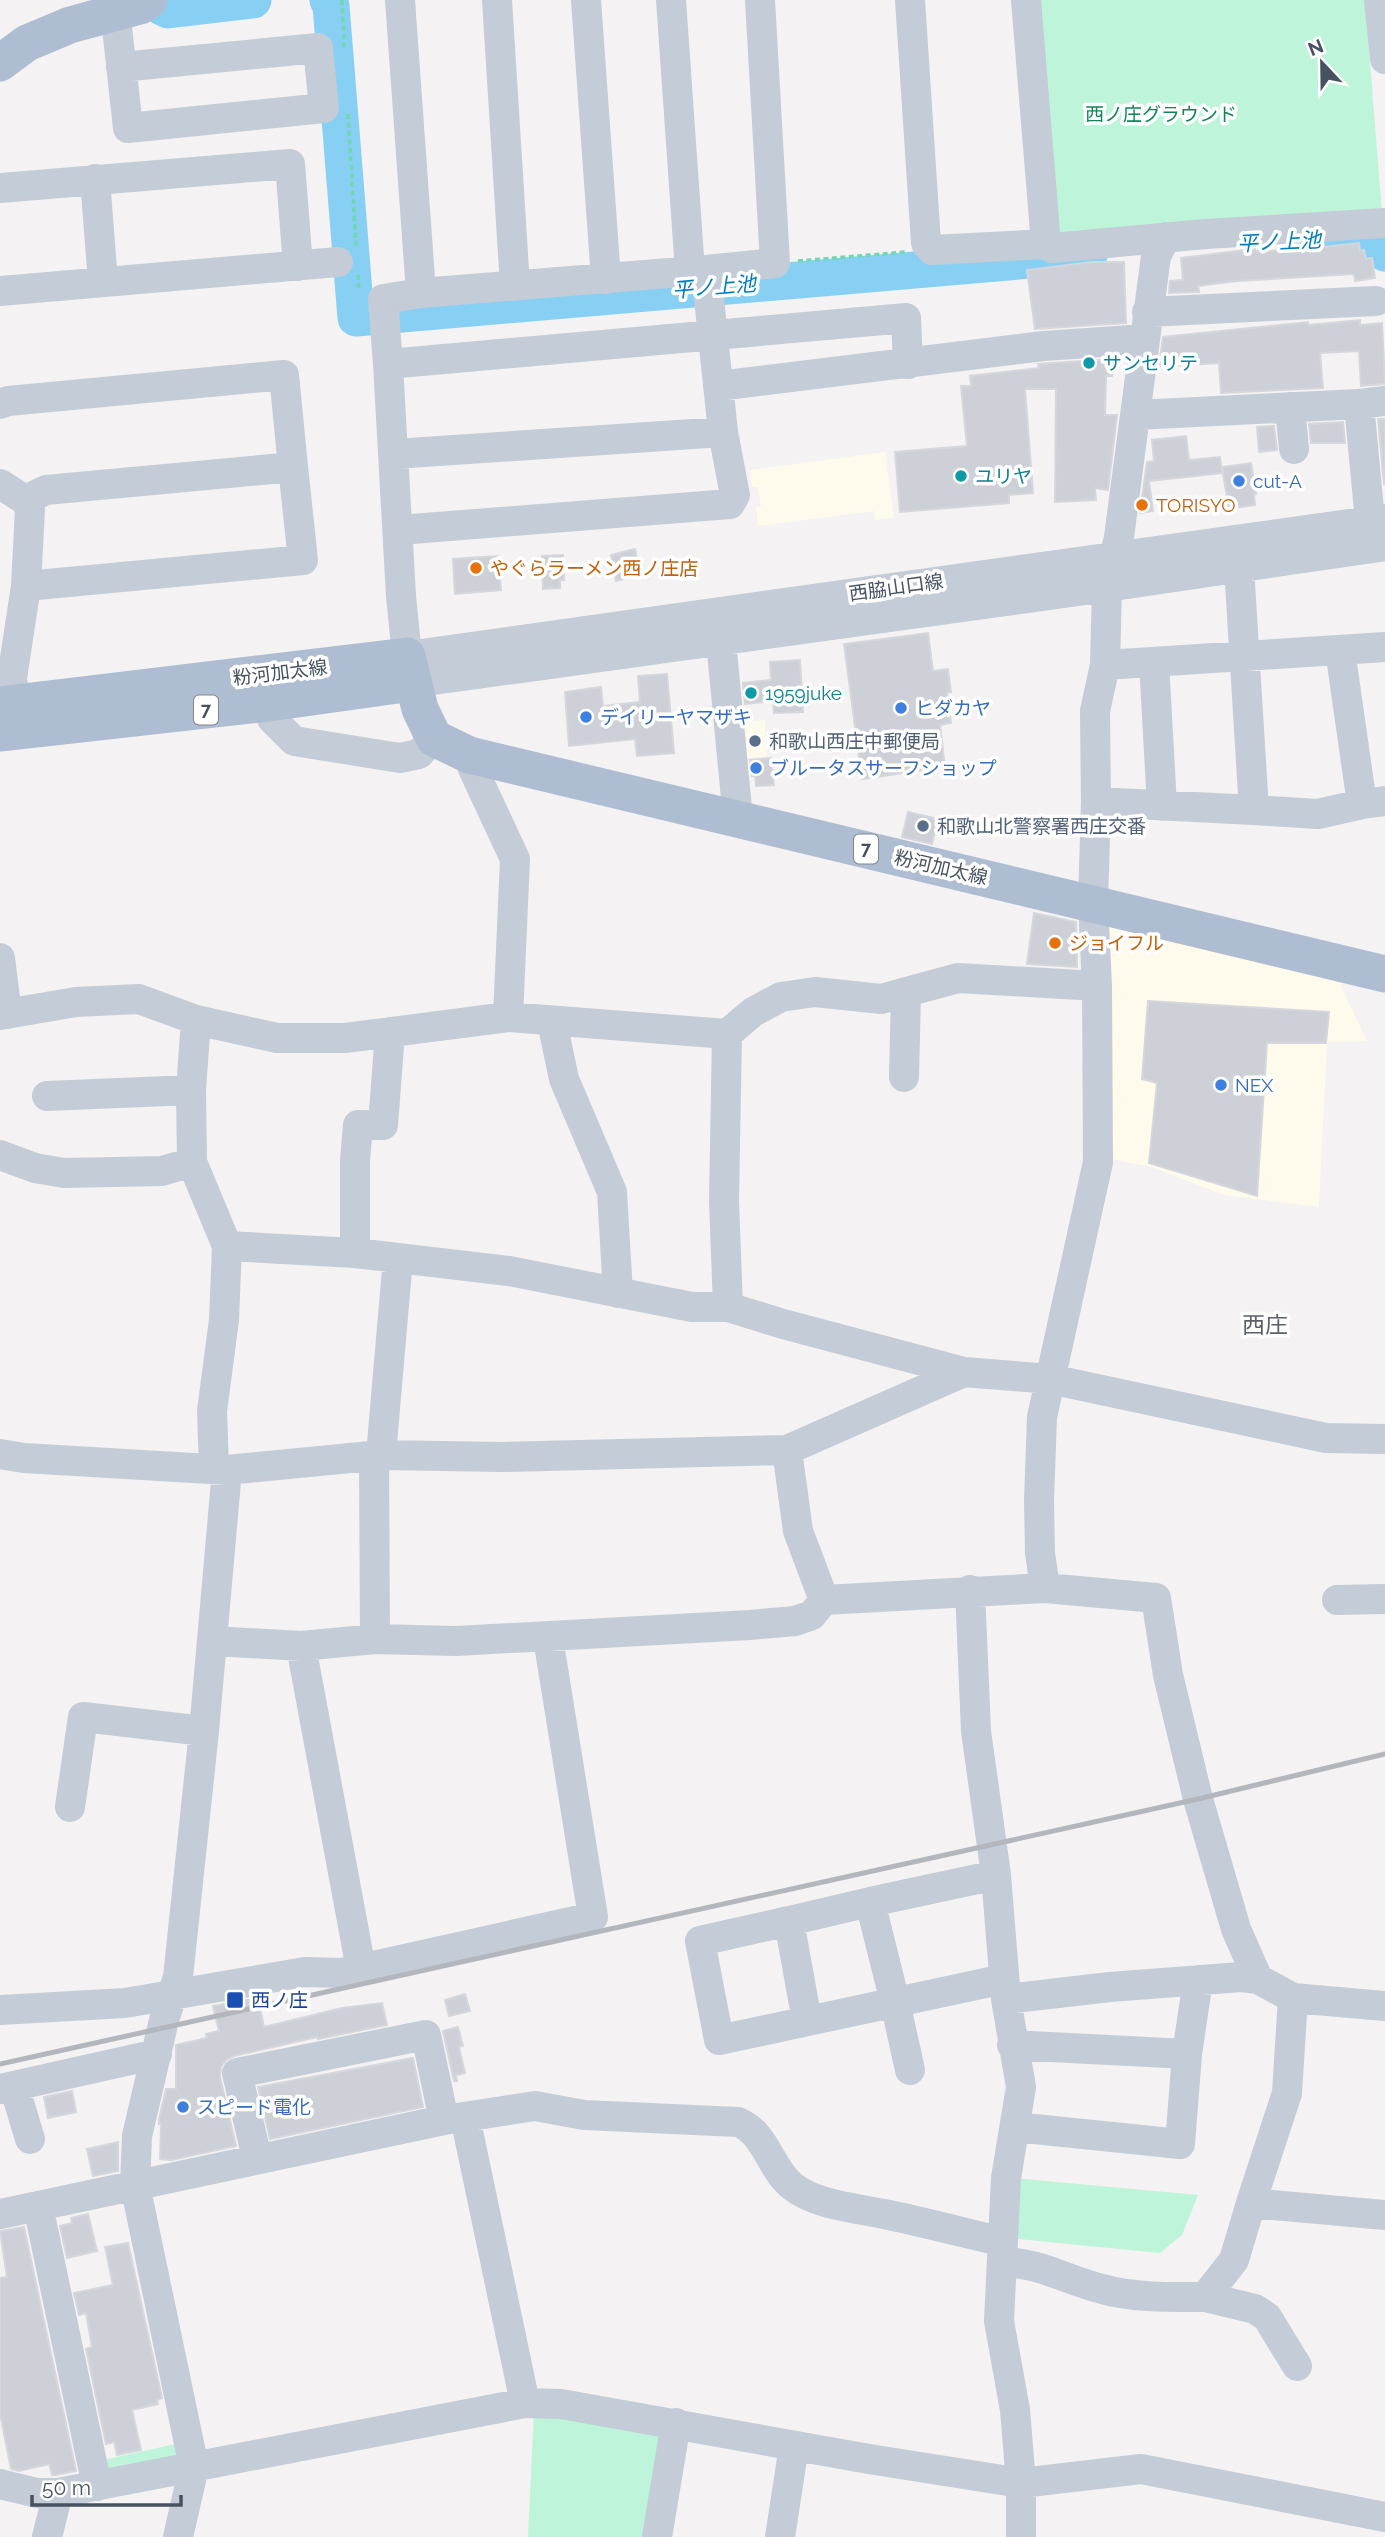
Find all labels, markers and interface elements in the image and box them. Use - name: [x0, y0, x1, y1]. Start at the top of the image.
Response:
- north arrow: [1287, 28, 1357, 98]
- text: N: [1305, 34, 1326, 60]
- park label: 西ノ庄グラウンド: [1085, 103, 1237, 125]
- water label: 平ノ上池: [1236, 227, 1324, 256]
- water label: 平ノ上池: [671, 270, 759, 303]
- place label: サンセリテ: [1103, 352, 1198, 374]
- marker: サンセリテ: [1081, 355, 1097, 371]
- place label: ユリヤ: [975, 465, 1032, 487]
- marker: ユリヤ: [953, 468, 969, 484]
- place label: cut-A: [1253, 470, 1302, 492]
- marker: cut-A: [1231, 473, 1247, 489]
- place label: TORISYO: [1156, 494, 1235, 516]
- marker: TORISYO: [1134, 497, 1150, 513]
- place label: やぐらラーメン西ノ庄店: [490, 557, 698, 579]
- marker: やぐらラーメン西ノ庄店: [468, 560, 484, 576]
- street label: 西脇山口線: [847, 569, 945, 605]
- street label: 粉河加太線: [232, 655, 328, 689]
- place label: 1959juke: [765, 682, 842, 704]
- marker: 1959juke: [743, 685, 759, 701]
- road number: 7: [194, 696, 218, 724]
- place label: ヒダカヤ: [915, 697, 991, 719]
- marker: ヒダカヤ: [893, 700, 909, 716]
- place label: デイリーヤマザキ: [600, 706, 752, 728]
- marker: デイリーヤマザキ: [578, 709, 594, 725]
- place label: 和歌山西庄中郵便局: [769, 730, 940, 752]
- marker: 和歌山西庄中郵便局: [747, 733, 763, 749]
- place label: ブルータスサーフショップ: [770, 757, 997, 779]
- marker: ブルータスサーフショップ: [748, 760, 764, 776]
- place label: 和歌山北警察署西庄交番: [937, 815, 1146, 837]
- marker: 和歌山北警察署西庄交番: [915, 818, 931, 834]
- road number: 7: [854, 834, 878, 864]
- street label: 粉河加太線: [892, 846, 990, 888]
- place label: ジョイフル: [1069, 932, 1164, 954]
- marker: ジョイフル: [1047, 935, 1063, 951]
- place label: NEX: [1235, 1074, 1273, 1096]
- marker: NEX: [1213, 1077, 1229, 1093]
- district label: 西庄: [1242, 1311, 1288, 1338]
- place label: 西ノ庄: [251, 1989, 308, 2011]
- marker: 西ノ庄: [225, 1990, 245, 2010]
- place label: スピード電化: [197, 2096, 311, 2118]
- marker: スピード電化: [175, 2099, 191, 2115]
- scale bar: [32, 2464, 180, 2508]
- text: 50 m: [42, 2475, 91, 2500]

